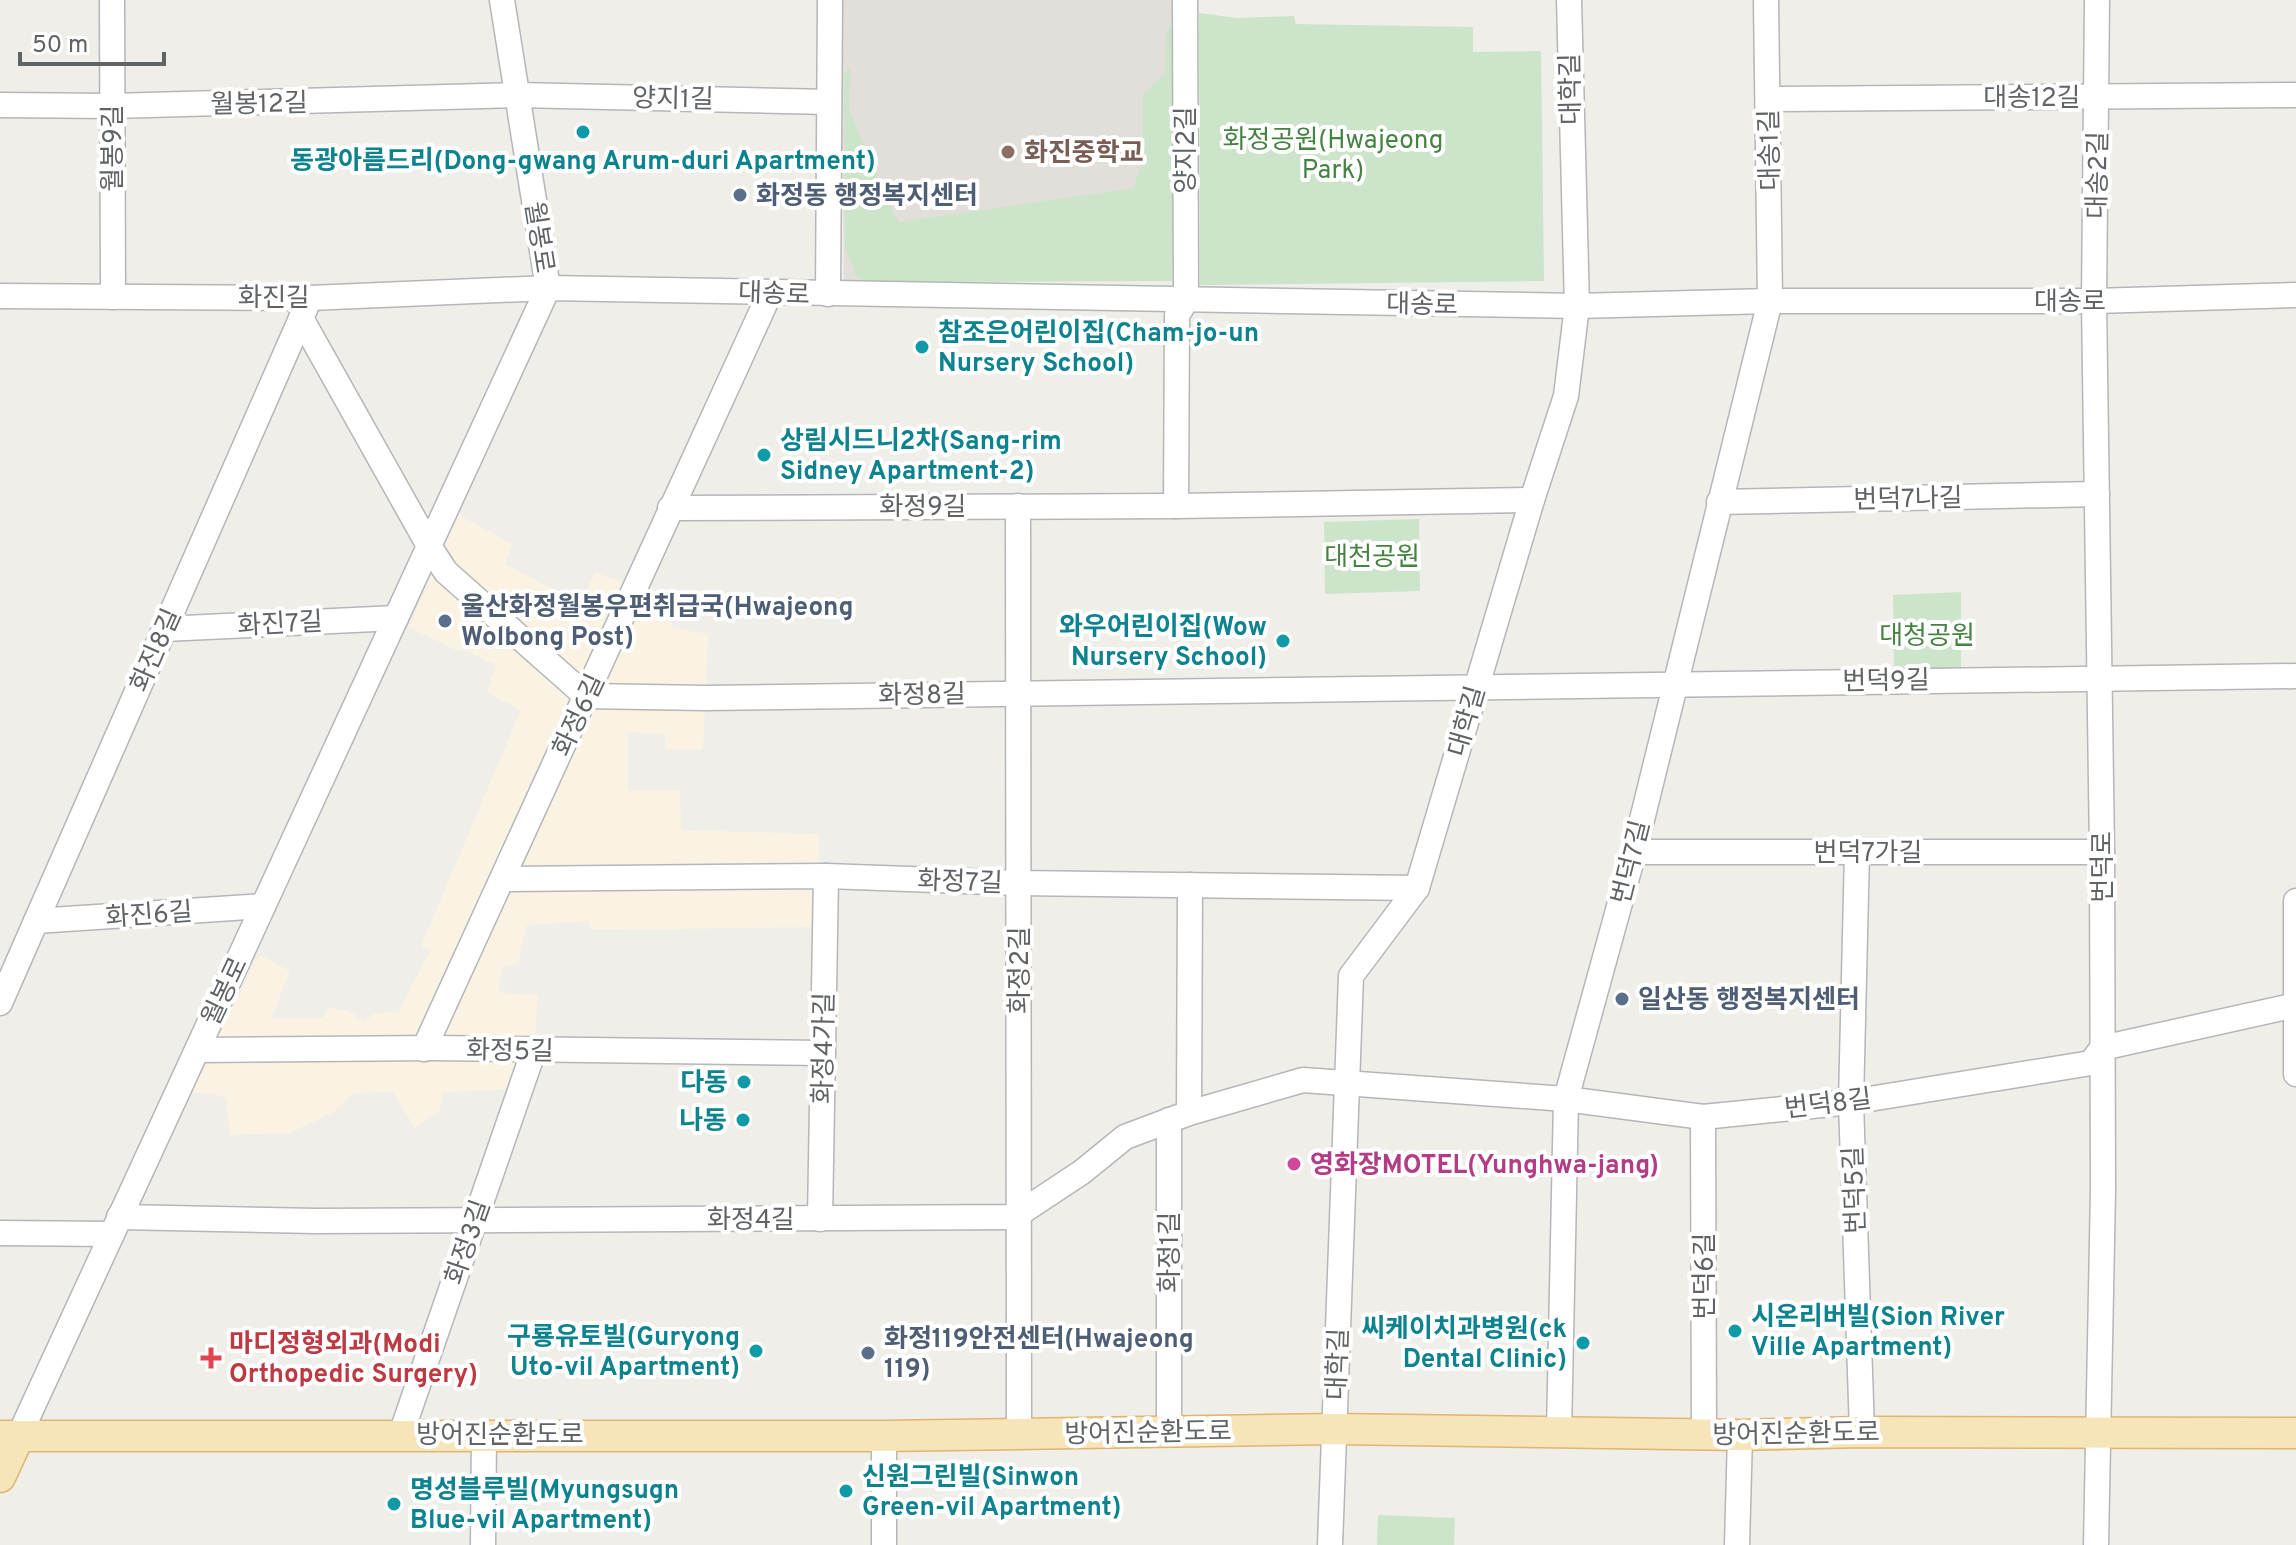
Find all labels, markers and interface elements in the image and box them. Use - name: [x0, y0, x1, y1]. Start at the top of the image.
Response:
- scale bar: [20, 16, 164, 66]
- text: 50 m: [32, 31, 88, 61]
- street label: 대학길: [1555, 53, 1590, 125]
- street label: 양지1길: [632, 83, 714, 118]
- street label: 대송12길: [1983, 83, 2081, 116]
- street label: 월봉12길: [210, 88, 308, 123]
- street label: 월봉9길: [98, 104, 131, 192]
- street label: 양지2길: [1171, 106, 1204, 194]
- street label: 대송1길: [1754, 109, 1789, 191]
- marker: 동광아름드리(Dong-gwang Arum-duri Apartment): [574, 123, 592, 141]
- park label: 화정공원(Hwajeong Park): [1223, 125, 1443, 188]
- street label: 대송2길: [2082, 131, 2117, 219]
- place label: 화진중학교: [1024, 138, 1144, 171]
- marker: 화진중학교: [999, 143, 1017, 161]
- place label: 동광아름드리(Dong-gwang Arum-duri Apartment): [290, 146, 876, 179]
- place label: 화정동 행정복지센터: [756, 181, 978, 214]
- marker: 화정동 행정복지센터: [731, 186, 749, 204]
- street label: 월봉로: [516, 199, 559, 275]
- street label: 대송로: [737, 278, 810, 313]
- street label: 화진길: [238, 283, 310, 316]
- street label: 대송로: [2034, 287, 2106, 320]
- street label: 대송로: [1386, 289, 1458, 324]
- place label: 참조은어린이집(Cham-jo-un Nursery School): [938, 318, 1259, 381]
- marker: 참조은어린이집(Cham-jo-un Nursery School): [913, 338, 931, 356]
- place label: 상림시드니2차(Sang-rim Sidney Apartment-2): [780, 426, 1062, 489]
- marker: 상림시드니2차(Sang-rim Sidney Apartment-2): [755, 446, 773, 464]
- street label: 번덕7나길: [1853, 483, 1963, 518]
- street label: 화정9길: [879, 492, 967, 525]
- park label: 대천공원: [1324, 542, 1420, 575]
- place label: 울산화정월봉우편취급국(Hwajeong Wolbong Post): [461, 592, 853, 655]
- street label: 화진8길: [124, 604, 190, 698]
- street label: 화진7길: [237, 607, 324, 644]
- marker: 울산화정월봉우편취급국(Hwajeong Wolbong Post): [436, 612, 454, 630]
- place label: 와우어린이집(Wow Nursery School): [1059, 612, 1267, 675]
- park label: 대청공원: [1879, 621, 1975, 654]
- marker: 와우어린이집(Wow Nursery School): [1274, 632, 1292, 650]
- street label: 번덕9길: [1842, 665, 1930, 700]
- street label: 화정6길: [547, 670, 614, 763]
- street label: 화정8길: [878, 679, 966, 714]
- street label: 대학길: [1443, 683, 1494, 761]
- street label: 번덕7길: [1606, 817, 1659, 908]
- street label: 번덕로: [2088, 831, 2121, 903]
- street label: 번덕7가길: [1813, 838, 1923, 871]
- street label: 화정7길: [917, 866, 1003, 901]
- street label: 화진6길: [104, 897, 194, 936]
- street label: 화정2길: [1005, 926, 1038, 1014]
- street label: 월봉로: [196, 953, 256, 1032]
- place label: 일산동 행정복지센터: [1638, 985, 1860, 1018]
- marker: 일산동 행정복지센터: [1613, 990, 1631, 1008]
- street label: 화정4가길: [808, 992, 843, 1104]
- street label: 화정5길: [466, 1035, 554, 1070]
- place label: 다동: [680, 1068, 728, 1101]
- marker: 다동: [735, 1073, 753, 1091]
- street label: 번덕8길: [1783, 1084, 1874, 1127]
- place label: 나동: [679, 1106, 727, 1139]
- marker: 나동: [734, 1111, 752, 1129]
- street label: 번덕5길: [1838, 1145, 1875, 1234]
- place label: 영화장MOTEL(Yunghwa-jang): [1310, 1150, 1659, 1183]
- marker: 영화장MOTEL(Yunghwa-jang): [1285, 1155, 1303, 1173]
- street label: 화정3길: [440, 1196, 499, 1290]
- street label: 화정4길: [707, 1205, 795, 1238]
- street label: 화정1길: [1155, 1211, 1188, 1293]
- street label: 번덕6길: [1690, 1232, 1723, 1320]
- place label: 시온리버빌(Sion River Ville Apartment): [1751, 1302, 2005, 1365]
- place label: 씨케이치과병원(ck Dental Clinic): [1361, 1314, 1567, 1377]
- place label: 구룡유토빌(Guryong Uto-vil Apartment): [507, 1322, 740, 1385]
- marker: 시온리버빌(Sion River Ville Apartment): [1726, 1322, 1744, 1340]
- place label: 화정119안전센터(Hwajeong 119): [884, 1324, 1194, 1387]
- street label: 대학길: [1322, 1328, 1357, 1401]
- place label: 마디정형외과(Modi Orthopedic Surgery): [229, 1329, 478, 1392]
- marker: 씨케이치과병원(ck Dental Clinic): [1574, 1334, 1592, 1352]
- marker: 구룡유토빌(Guryong Uto-vil Apartment): [747, 1342, 765, 1360]
- marker: 화정119안전센터(Hwajeong 119): [859, 1344, 877, 1362]
- marker: 마디정형외과(Modi Orthopedic Surgery): [200, 1347, 222, 1369]
- street label: 방어진순환도로: [1064, 1417, 1232, 1452]
- street label: 방어진순환도로: [1712, 1418, 1880, 1453]
- street label: 방어진순환도로: [416, 1420, 584, 1453]
- place label: 신원그린빌(Sinwon Green-vil Apartment): [862, 1462, 1121, 1525]
- place label: 명성블루빌(Myungsugn Blue-vil Apartment): [410, 1475, 679, 1538]
- marker: 신원그린빌(Sinwon Green-vil Apartment): [837, 1482, 855, 1500]
- marker: 명성블루빌(Myungsugn Blue-vil Apartment): [385, 1495, 403, 1513]

